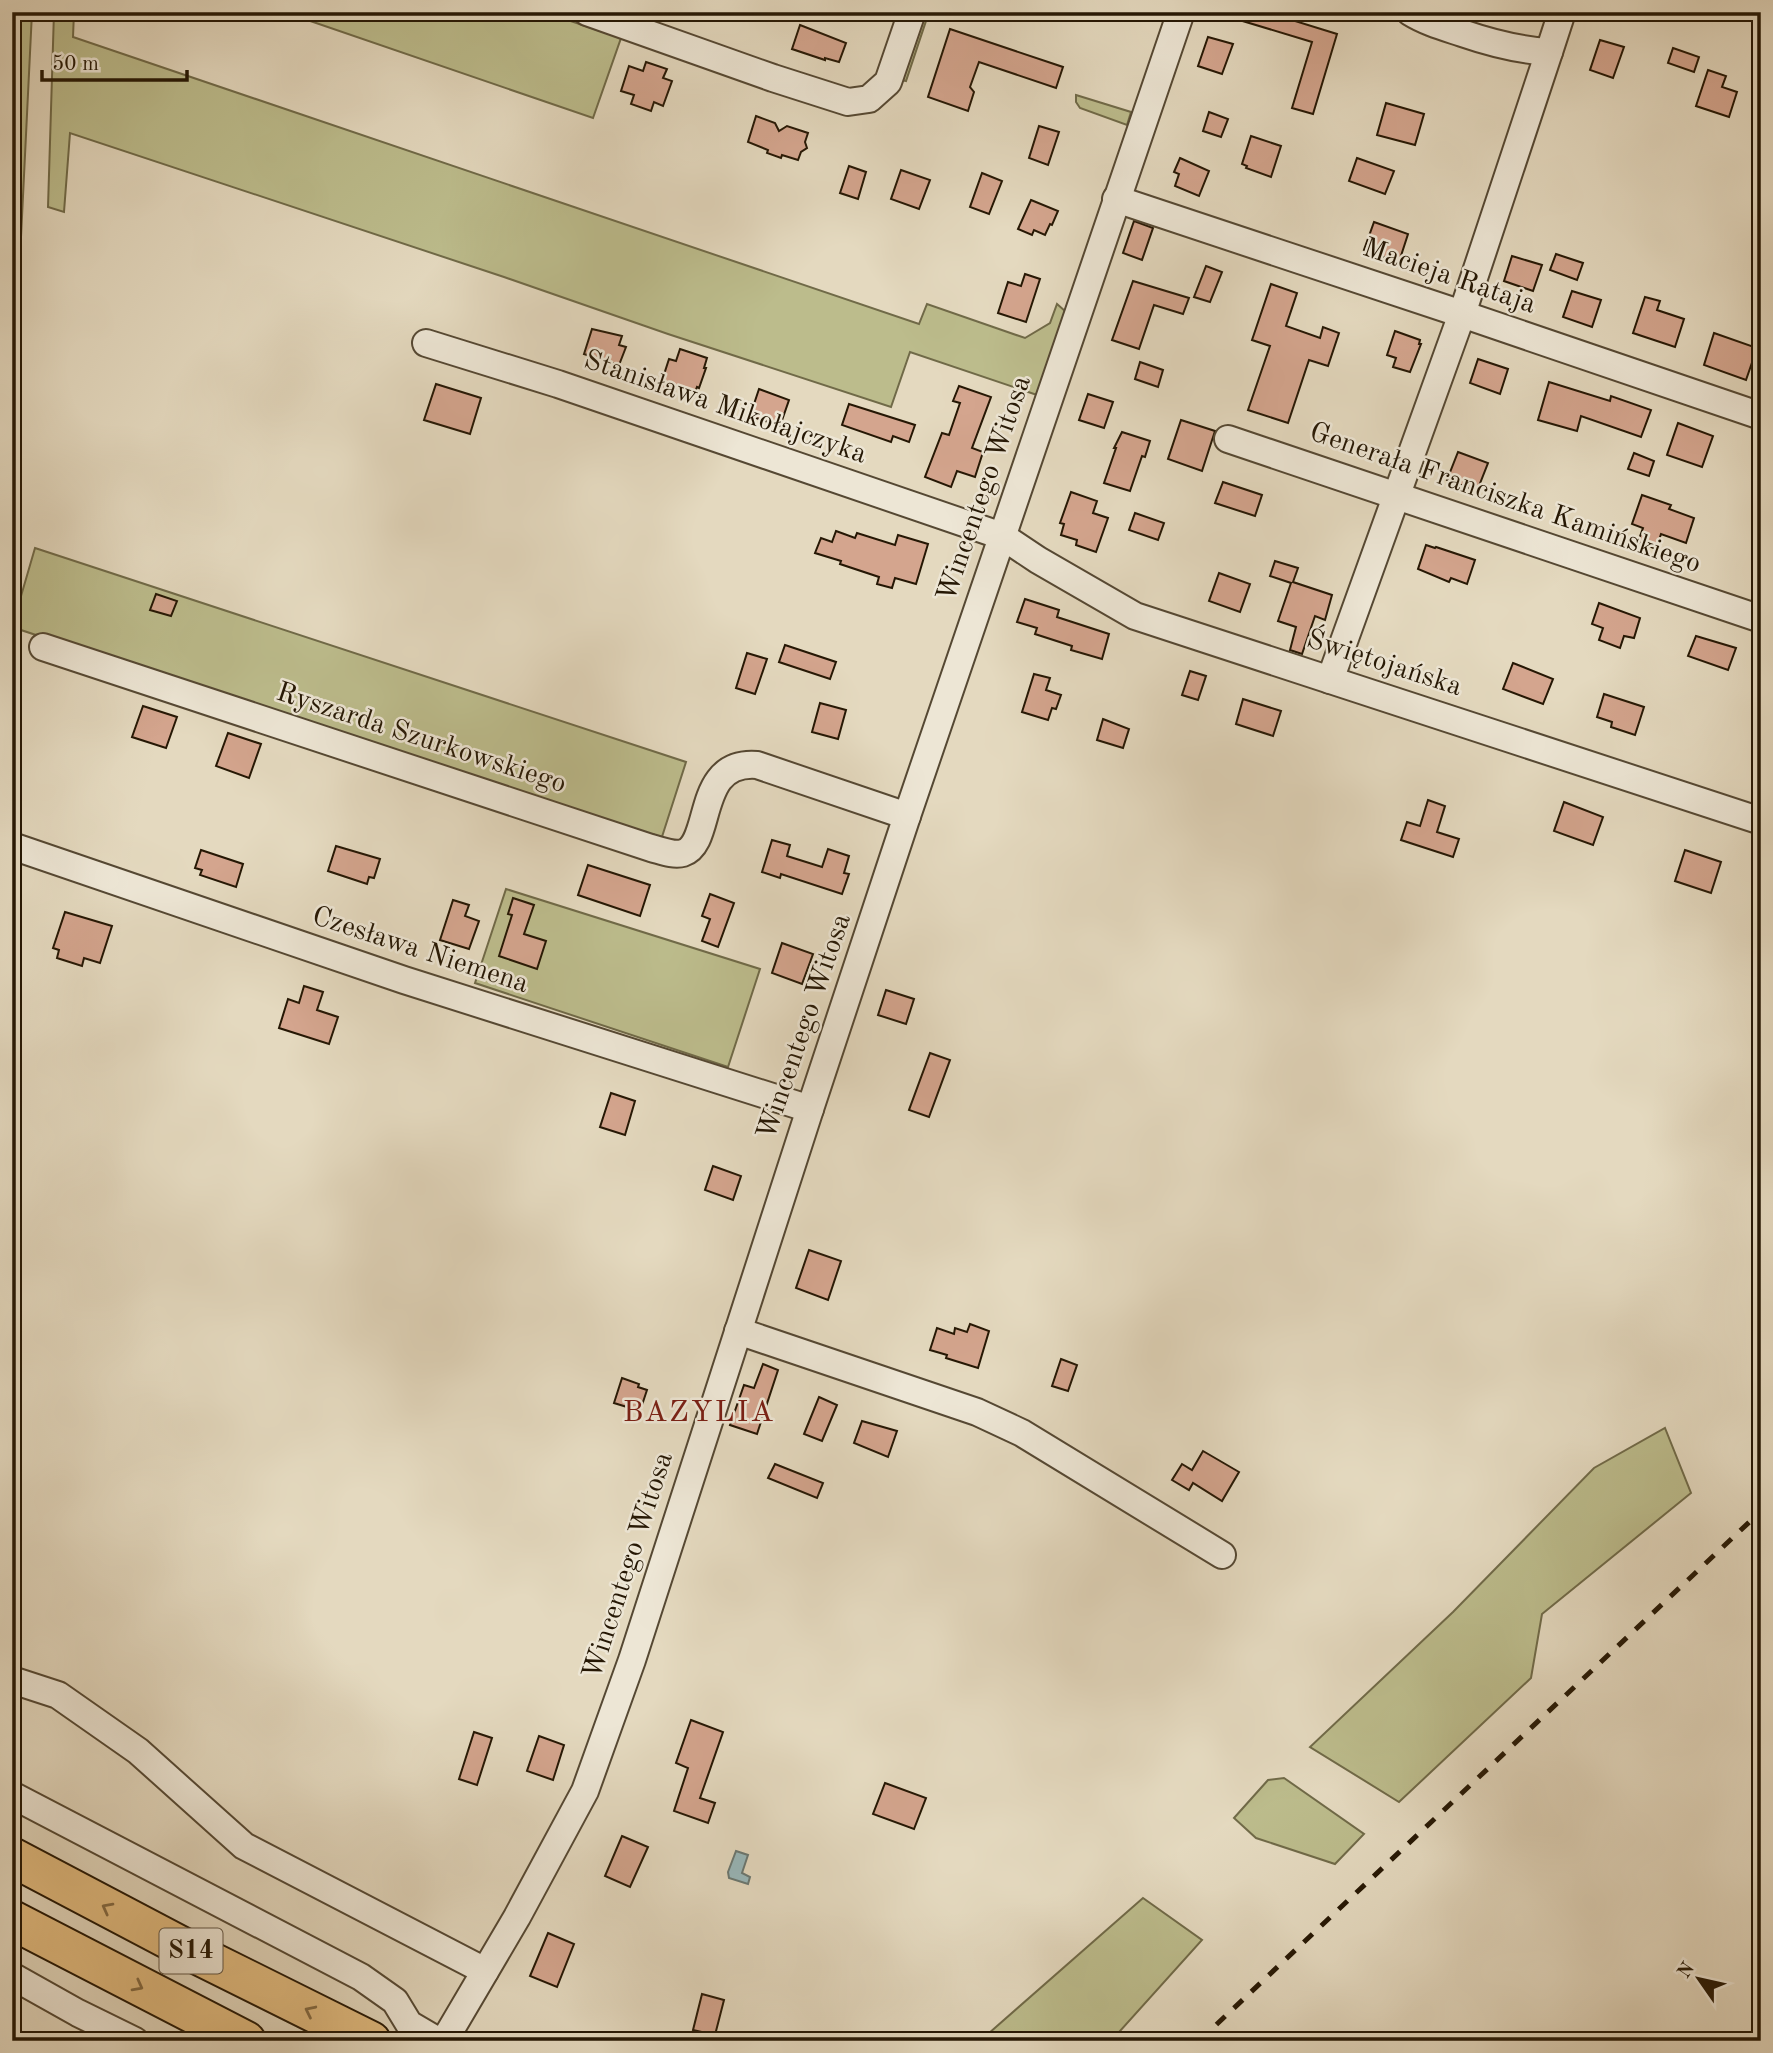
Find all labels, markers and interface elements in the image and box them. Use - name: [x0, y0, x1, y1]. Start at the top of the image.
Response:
- scale bar: [42, 38, 187, 82]
- text: 50 m: [52, 54, 99, 75]
- street label: Macieja Rataja: [1359, 234, 1539, 320]
- street label: Stanisława Mikołajczyka: [580, 346, 870, 470]
- street label: Wincentego Witosa: [933, 372, 1037, 606]
- street label: Generała Franciszka Kamińskiego: [1306, 419, 1704, 579]
- street label: Świętojańska: [1303, 621, 1467, 702]
- street label: Ryszarda Szurkowskiego: [273, 679, 569, 799]
- street label: Czesława Niemena: [308, 903, 532, 999]
- street label: Wincentego Witosa: [753, 910, 857, 1144]
- district label: BAZYLIA: [623, 1398, 775, 1428]
- street label: Wincentego Witosa: [579, 1449, 679, 1683]
- one-way arrow: [102, 1902, 114, 1916]
- road number: S14: [160, 1928, 222, 1974]
- north arrow: [1664, 1944, 1734, 2014]
- text: N: [1675, 1959, 1699, 1982]
- one-way arrow: [131, 1977, 143, 1991]
- one-way arrow: [305, 2005, 317, 2019]

